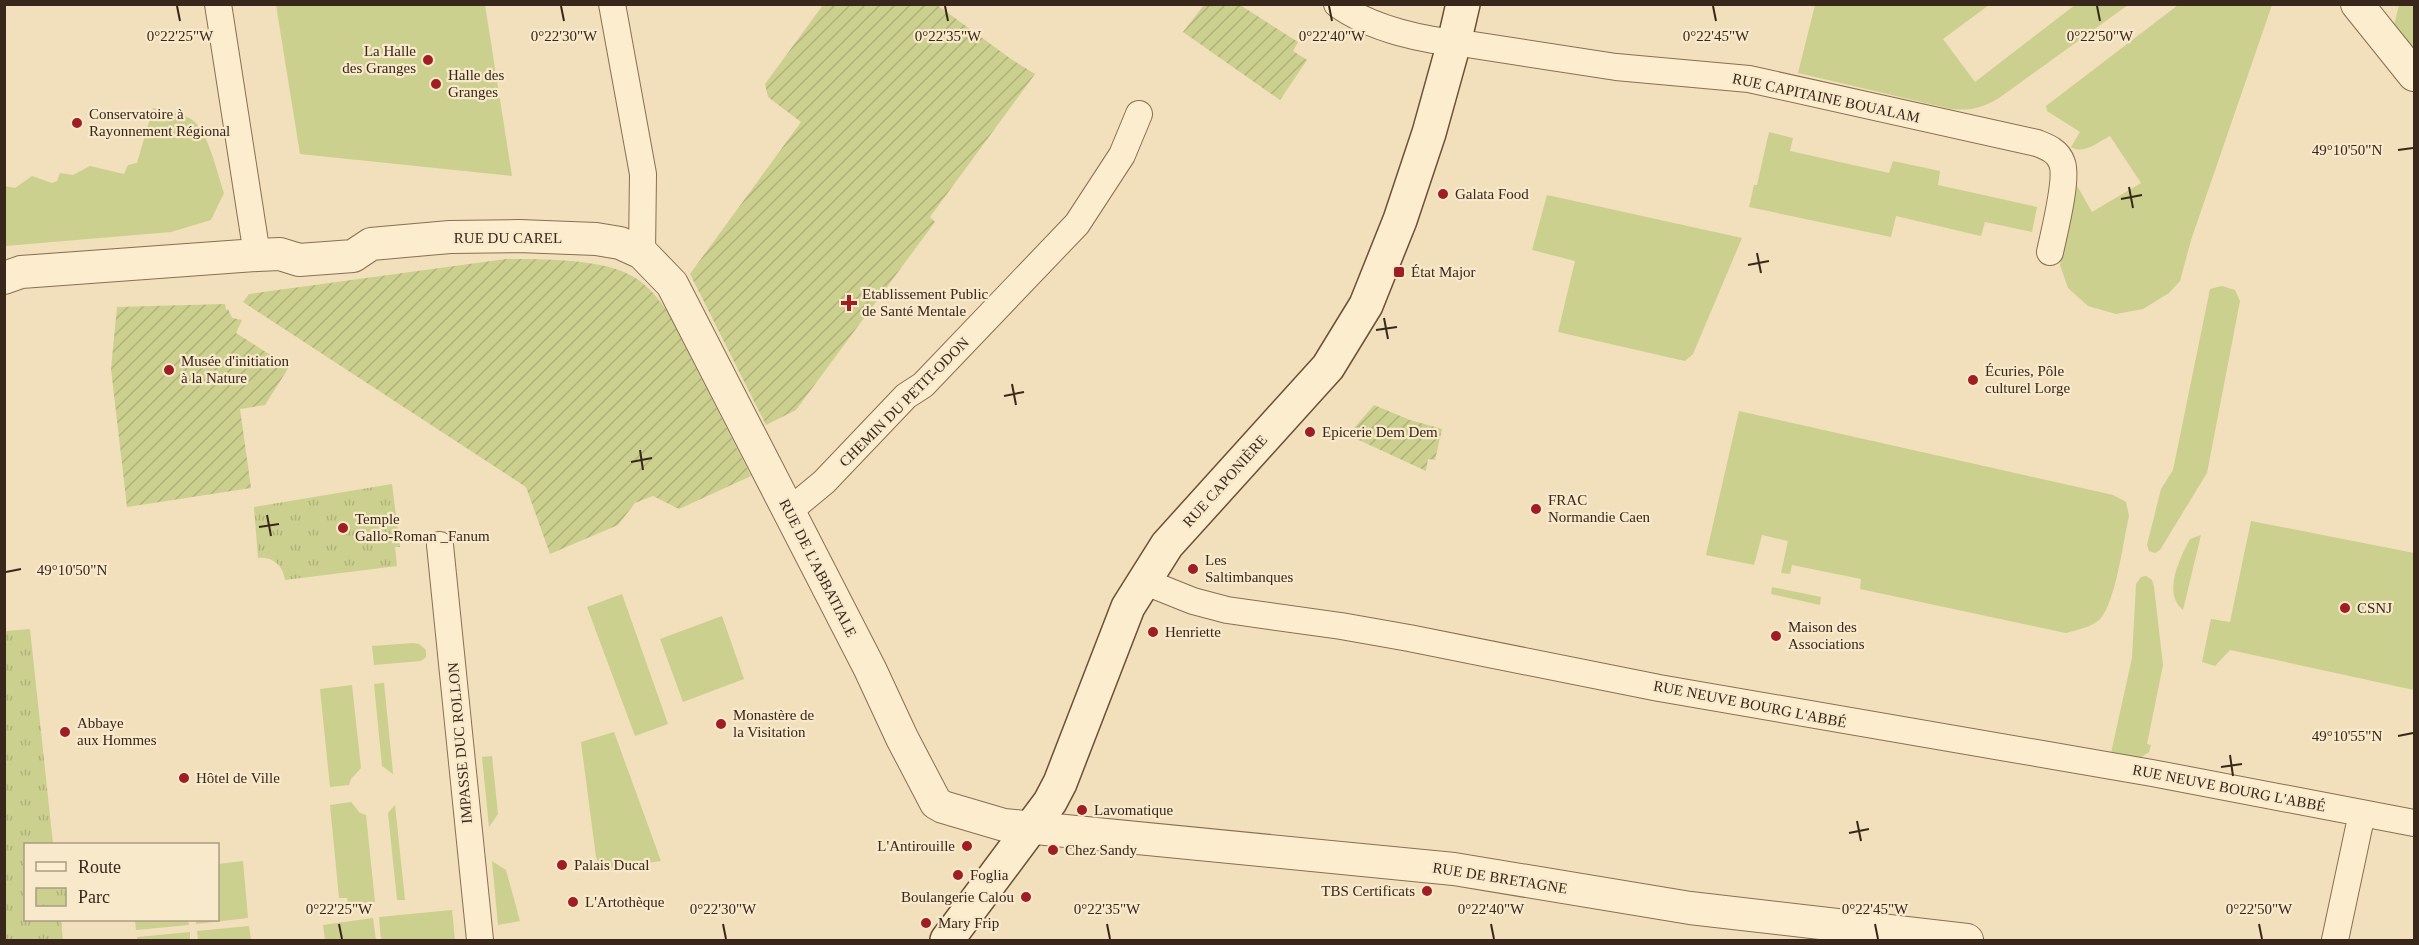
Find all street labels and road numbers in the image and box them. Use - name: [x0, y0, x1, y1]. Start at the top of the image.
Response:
- street label: RUE CAPITAINE BOUALAM: [1731, 70, 1921, 126]
- street label: RUE DU CAREL: [454, 230, 562, 246]
- street label: CHEMIN DU PETIT-ODON: [836, 334, 972, 470]
- street label: RUE CAPONIÈRE: [1180, 432, 1270, 530]
- street label: RUE DE L'ABBATIALE: [776, 496, 860, 640]
- street label: IMPASSE DUC ROLLON: [445, 661, 475, 824]
- street label: RUE NEUVE BOURG L'ABBÉ: [1652, 677, 1848, 731]
- street label: RUE NEUVE BOURG L'ABBÉ: [2131, 761, 2327, 815]
- street label: RUE DE BRETAGNE: [1431, 859, 1569, 897]

